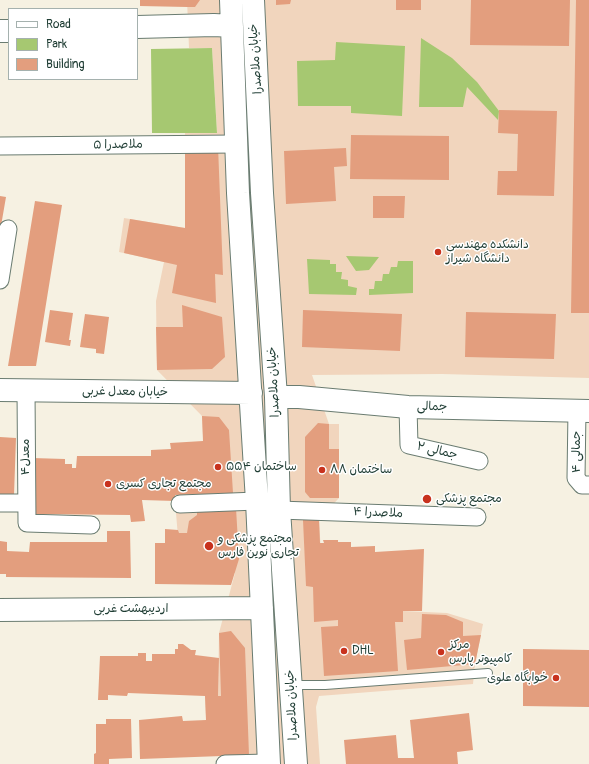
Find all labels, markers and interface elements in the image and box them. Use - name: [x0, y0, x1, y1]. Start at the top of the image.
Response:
- legend: [8, 8, 138, 80]
- text: Road: [46, 17, 71, 32]
- street label: خیابان ملاصدرا: [246, 23, 266, 95]
- text: Park: [46, 37, 67, 52]
- text: Building: [46, 57, 85, 72]
- street label: ۵ ملاصدرا: [93, 137, 143, 153]
- place label: دانشکده مهندسی دانشگاه شیراز: [446, 238, 529, 266]
- marker: دانشکده مهندسی دانشگاه شیراز: [433, 247, 443, 257]
- street label: خیابان ملاصدرا: [265, 346, 283, 418]
- street label: خیابان معدل غربی: [82, 384, 168, 400]
- street label: جمالی: [417, 400, 447, 414]
- street label: ۴ جمالی: [570, 431, 584, 473]
- street label: معدل۴: [19, 439, 33, 475]
- street label: ۲ جمالی: [415, 439, 459, 463]
- place label: ساختمان ۵۵۴: [226, 460, 297, 474]
- marker: ساختمان ۵۵۴: [213, 462, 223, 472]
- place label: ساختمان ۸۸: [330, 463, 392, 477]
- marker: ساختمان ۸۸: [317, 465, 327, 475]
- place label: مجتمع تجاری کسری: [116, 477, 211, 491]
- marker: مجتمع تجاری کسری: [103, 479, 113, 489]
- place label: مجتمع پزشکی: [436, 492, 502, 506]
- marker: مجتمع پزشکی: [421, 493, 433, 505]
- street label: ۴ ملاصدرا: [353, 505, 403, 521]
- place label: مجتمع پزشکی و تجاری نوین فارس: [218, 532, 299, 560]
- marker: مجتمع پزشکی و تجاری نوین فارس: [203, 540, 215, 552]
- street label: اردیبهشت غربی: [94, 602, 168, 616]
- place label: مرکز کامپیوتر پارس: [449, 638, 512, 666]
- place label: DHL: [352, 644, 374, 658]
- marker: DHL: [339, 646, 349, 656]
- marker: مرکز کامپیوتر پارس: [436, 647, 446, 657]
- street label: خیابان ملاصدرا: [283, 669, 301, 741]
- place label: خوابگاه علوی: [487, 671, 548, 685]
- marker: خوابگاه علوی: [551, 673, 561, 683]

